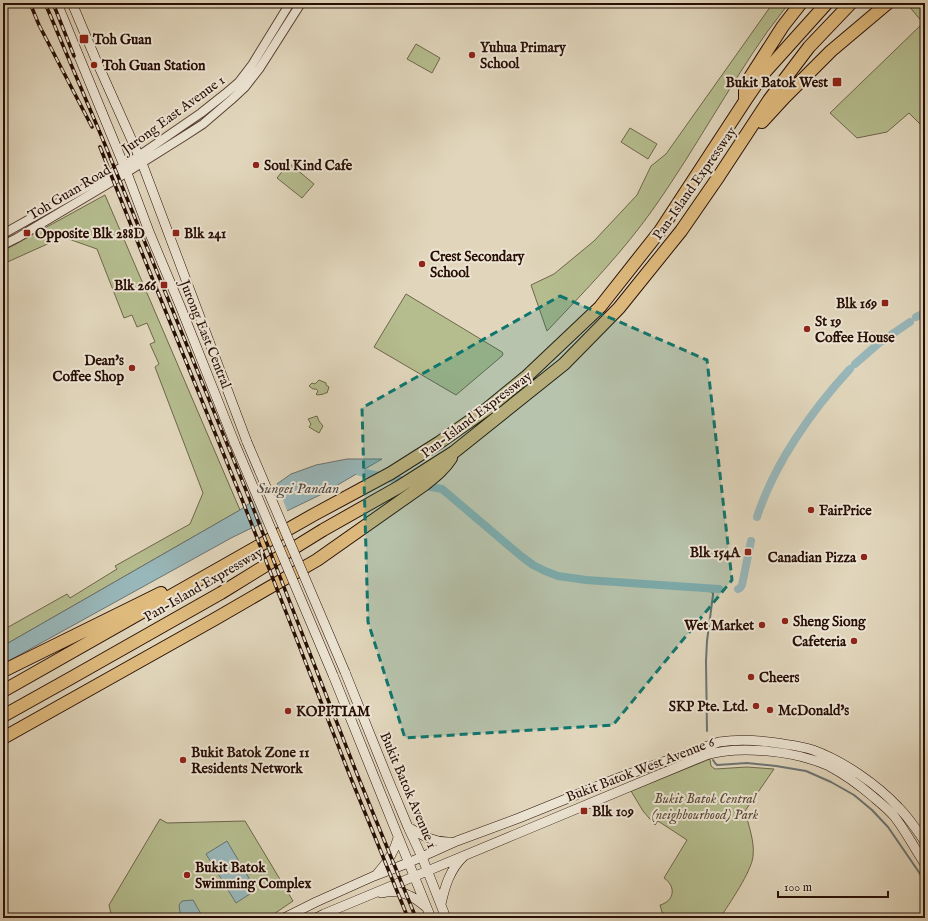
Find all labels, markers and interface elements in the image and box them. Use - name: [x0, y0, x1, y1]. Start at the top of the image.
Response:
- place label: Toh Guan: [92, 31, 152, 49]
- marker: Toh Guan: [78, 33, 90, 45]
- place label: Yuhua Primary School: [480, 39, 567, 73]
- marker: Yuhua Primary School: [467, 50, 477, 60]
- place label: Toh Guan Station: [101, 57, 206, 75]
- marker: Toh Guan Station: [89, 60, 99, 70]
- street label: Jurong East Avenue 1: [117, 71, 229, 159]
- place label: Bukit Batok West: [726, 74, 828, 92]
- marker: Bukit Batok West: [831, 76, 843, 88]
- street label: Pan-Island Expressway: [649, 123, 741, 244]
- place label: Soul Kind Cafe: [264, 157, 353, 175]
- marker: Soul Kind Cafe: [251, 160, 261, 170]
- street label: Toh Guan Road: [25, 161, 115, 225]
- place label: Opposite Blk 288D: [35, 225, 145, 243]
- place label: Blk 241: [184, 225, 226, 243]
- marker: Opposite Blk 288D: [22, 228, 32, 238]
- marker: Blk 241: [171, 228, 181, 238]
- place label: Crest Secondary School: [430, 248, 526, 282]
- marker: Crest Secondary School: [417, 259, 427, 269]
- street label: Jurong East Central: [174, 276, 235, 391]
- place label: Blk 266: [114, 277, 157, 295]
- marker: Blk 266: [159, 280, 169, 290]
- place label: Blk 169: [836, 295, 877, 313]
- marker: Blk 169: [880, 298, 890, 308]
- place label: St 19 Coffee House: [815, 313, 895, 347]
- marker: St 19 Coffee House: [802, 324, 812, 334]
- place label: Dean's Coffee Shop: [53, 352, 124, 386]
- marker: Dean's Coffee Shop: [127, 363, 137, 373]
- street label: Pan-Island Expressway: [418, 367, 536, 462]
- water label: Sungei Pandan: [257, 479, 339, 499]
- place label: FairPrice: [819, 502, 872, 520]
- marker: FairPrice: [806, 505, 816, 515]
- street label: Pan-Island Expressway: [141, 543, 266, 626]
- place label: Blk 154A: [690, 544, 742, 562]
- marker: Blk 154A: [743, 547, 753, 557]
- place label: Canadian Pizza: [768, 549, 857, 567]
- marker: Canadian Pizza: [859, 552, 869, 562]
- place label: Sheng Siong: [793, 613, 867, 631]
- marker: Sheng Siong: [780, 616, 790, 626]
- place label: Wet Market: [683, 617, 754, 635]
- marker: Wet Market: [757, 620, 767, 630]
- place label: Cafeteria: [792, 633, 847, 651]
- marker: Cafeteria: [849, 636, 859, 646]
- place label: Cheers: [759, 669, 799, 687]
- marker: Cheers: [746, 672, 756, 682]
- place label: SKP Pte. Ltd.: [669, 698, 748, 716]
- marker: SKP Pte. Ltd.: [751, 701, 761, 711]
- place label: McDonald's: [778, 702, 849, 720]
- place label: KOPITIAM: [296, 703, 371, 721]
- marker: McDonald's: [765, 705, 775, 715]
- marker: KOPITIAM: [283, 706, 293, 716]
- street label: Bukit Batok Avenue 1: [375, 729, 441, 851]
- street label: Bukit Batok West Avenue 6: [564, 733, 718, 807]
- place label: Bukit Batok Zone 11 Residents Network: [191, 744, 309, 778]
- marker: Bukit Batok Zone 11 Residents Network: [178, 755, 188, 765]
- park label: Bukit Batok Central (neighbourhood) Park: [652, 790, 759, 825]
- place label: Blk 109: [592, 803, 634, 821]
- marker: Blk 109: [579, 806, 589, 816]
- place label: Bukit Batok Swimming Complex: [195, 859, 312, 893]
- marker: Bukit Batok Swimming Complex: [182, 870, 192, 880]
- scale bar: [778, 873, 888, 899]
- text: 100 m: [784, 880, 812, 895]

